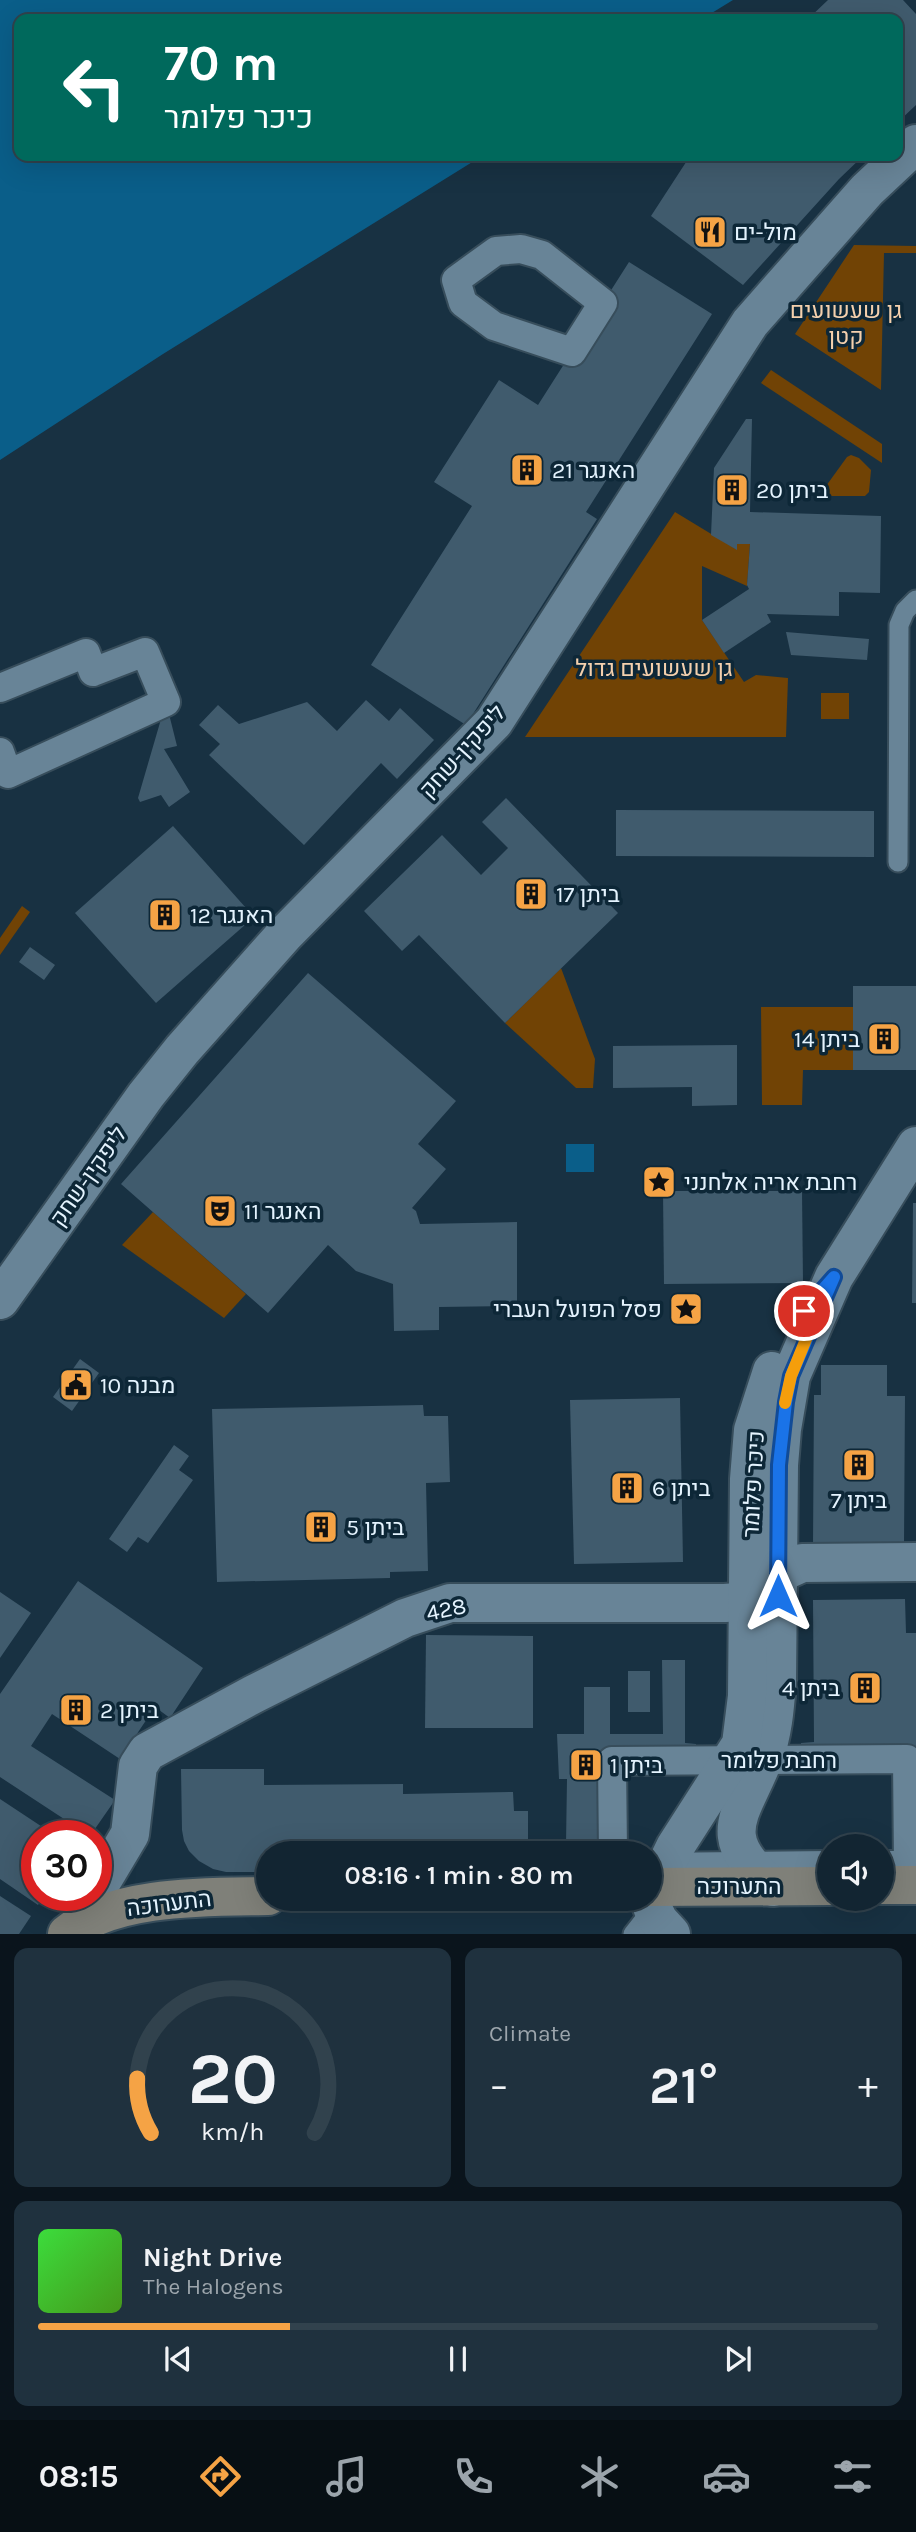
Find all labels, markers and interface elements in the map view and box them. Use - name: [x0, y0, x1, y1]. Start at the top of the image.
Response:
- text: 70 m: [164, 35, 278, 92]
- icon: left: [49, 42, 140, 133]
- text: כיכר פלומר: [164, 99, 313, 136]
- restaurant icon: מול-ים: [691, 213, 729, 251]
- place label: מול-ים: [734, 219, 797, 246]
- park label: גן שעשועים קטן: [790, 297, 902, 350]
- building icon: האנגר 21: [508, 451, 546, 489]
- place label: האנגר 21: [552, 457, 635, 484]
- building icon: ביתן 20: [713, 471, 751, 509]
- place label: ביתן 20: [756, 477, 828, 504]
- park label: גן שעשועים גדול: [575, 655, 733, 682]
- street label: ליפקין-שחק: [414, 699, 511, 803]
- building icon: ביתן 17: [512, 875, 550, 913]
- place label: ביתן 17: [556, 881, 620, 908]
- building icon: האנגר 12: [146, 896, 184, 934]
- place label: האנגר 12: [190, 902, 273, 929]
- building icon: ביתן 14: [865, 1020, 903, 1058]
- place label: ביתן 14: [794, 1026, 860, 1053]
- street label: ליפקין-שחק: [44, 1121, 133, 1231]
- place icon: רחבת אריה אלחנני: [640, 1163, 678, 1201]
- place label: רחבת אריה אלחנני: [684, 1169, 857, 1196]
- theatre icon: האנגר 11: [201, 1192, 239, 1230]
- place label: האנגר 11: [244, 1198, 321, 1225]
- pin: [774, 1281, 834, 1341]
- place icon: פסל הפועל העברי: [667, 1290, 705, 1328]
- icon: arrive: [785, 1292, 823, 1330]
- place label: פסל הפועל העברי: [493, 1296, 662, 1323]
- public building icon: מבנה 10: [57, 1366, 95, 1404]
- place label: מבנה 10: [100, 1372, 175, 1399]
- street label: כיכר פלומר: [737, 1430, 770, 1538]
- building icon: ביתן 7: [840, 1446, 878, 1484]
- building icon: ביתן 6: [608, 1469, 646, 1507]
- place label: ביתן 6: [652, 1475, 711, 1502]
- place label: ביתן 7: [831, 1487, 887, 1514]
- building icon: ביתן 5: [302, 1508, 340, 1546]
- place label: ביתן 5: [346, 1514, 404, 1541]
- position arrow: [741, 1559, 815, 1633]
- street label: 428: [424, 1592, 469, 1627]
- building icon: ביתן 4: [846, 1669, 884, 1707]
- place label: ביתן 4: [782, 1675, 840, 1702]
- building icon: ביתן 2: [57, 1691, 95, 1729]
- place label: ביתן 2: [100, 1697, 159, 1724]
- building icon: ביתן 1: [567, 1746, 605, 1784]
- street label: רחבת פלומר: [721, 1747, 837, 1774]
- place label: ביתן 1: [610, 1752, 663, 1779]
- speed limit sign: 30: [21, 1820, 112, 1911]
- map controls: [817, 1834, 894, 1911]
- button: sound: [817, 1834, 894, 1911]
- text: 08:16 · 1 min · 80 m: [345, 1860, 573, 1891]
- street label: התערוכה: [696, 1873, 782, 1900]
- street label: התערוכה: [125, 1885, 213, 1922]
- text: Climate: [489, 2020, 571, 2047]
- text: 20: [187, 2037, 278, 2122]
- text: 21°: [649, 2055, 718, 2116]
- text: −: [489, 2063, 509, 2108]
- text: +: [858, 2063, 878, 2108]
- text: km/h: [201, 2117, 264, 2146]
- text: Night Drive: [143, 2242, 282, 2273]
- text: The Halogens: [143, 2273, 283, 2300]
- icon: previous: [159, 2340, 197, 2378]
- icon: pause: [439, 2340, 477, 2378]
- icon: next: [719, 2340, 757, 2378]
- icon: directions: [196, 2452, 245, 2501]
- icon: music: [322, 2452, 371, 2501]
- icon: phone: [449, 2452, 498, 2501]
- icon: climate: [575, 2452, 624, 2501]
- icon: car: [702, 2452, 751, 2501]
- icon: filters: [828, 2452, 877, 2501]
- text: 08:15: [39, 2458, 118, 2495]

